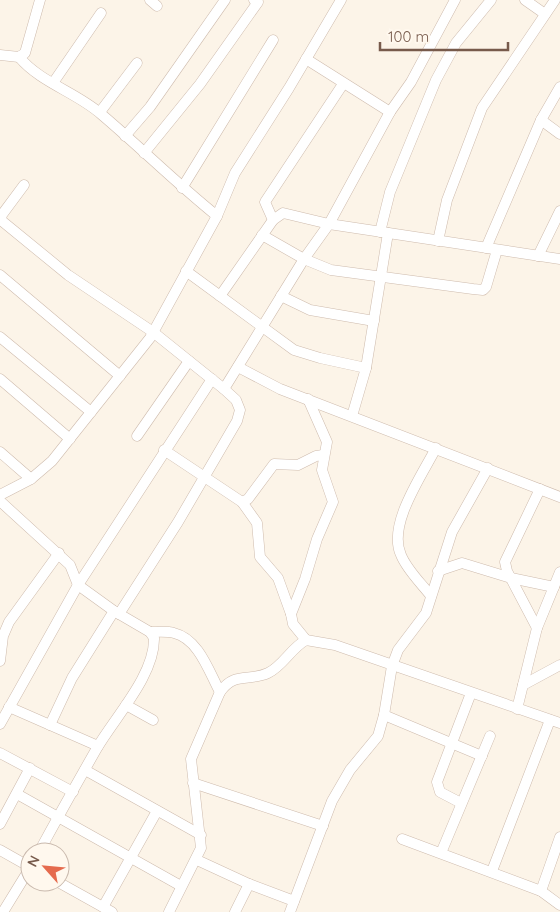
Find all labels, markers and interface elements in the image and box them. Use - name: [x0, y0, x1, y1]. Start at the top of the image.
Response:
- scale bar: [380, 20, 508, 52]
- text: 100 m: [388, 27, 429, 46]
- north arrow: [20, 842, 70, 892]
- text: N: [23, 852, 44, 870]

